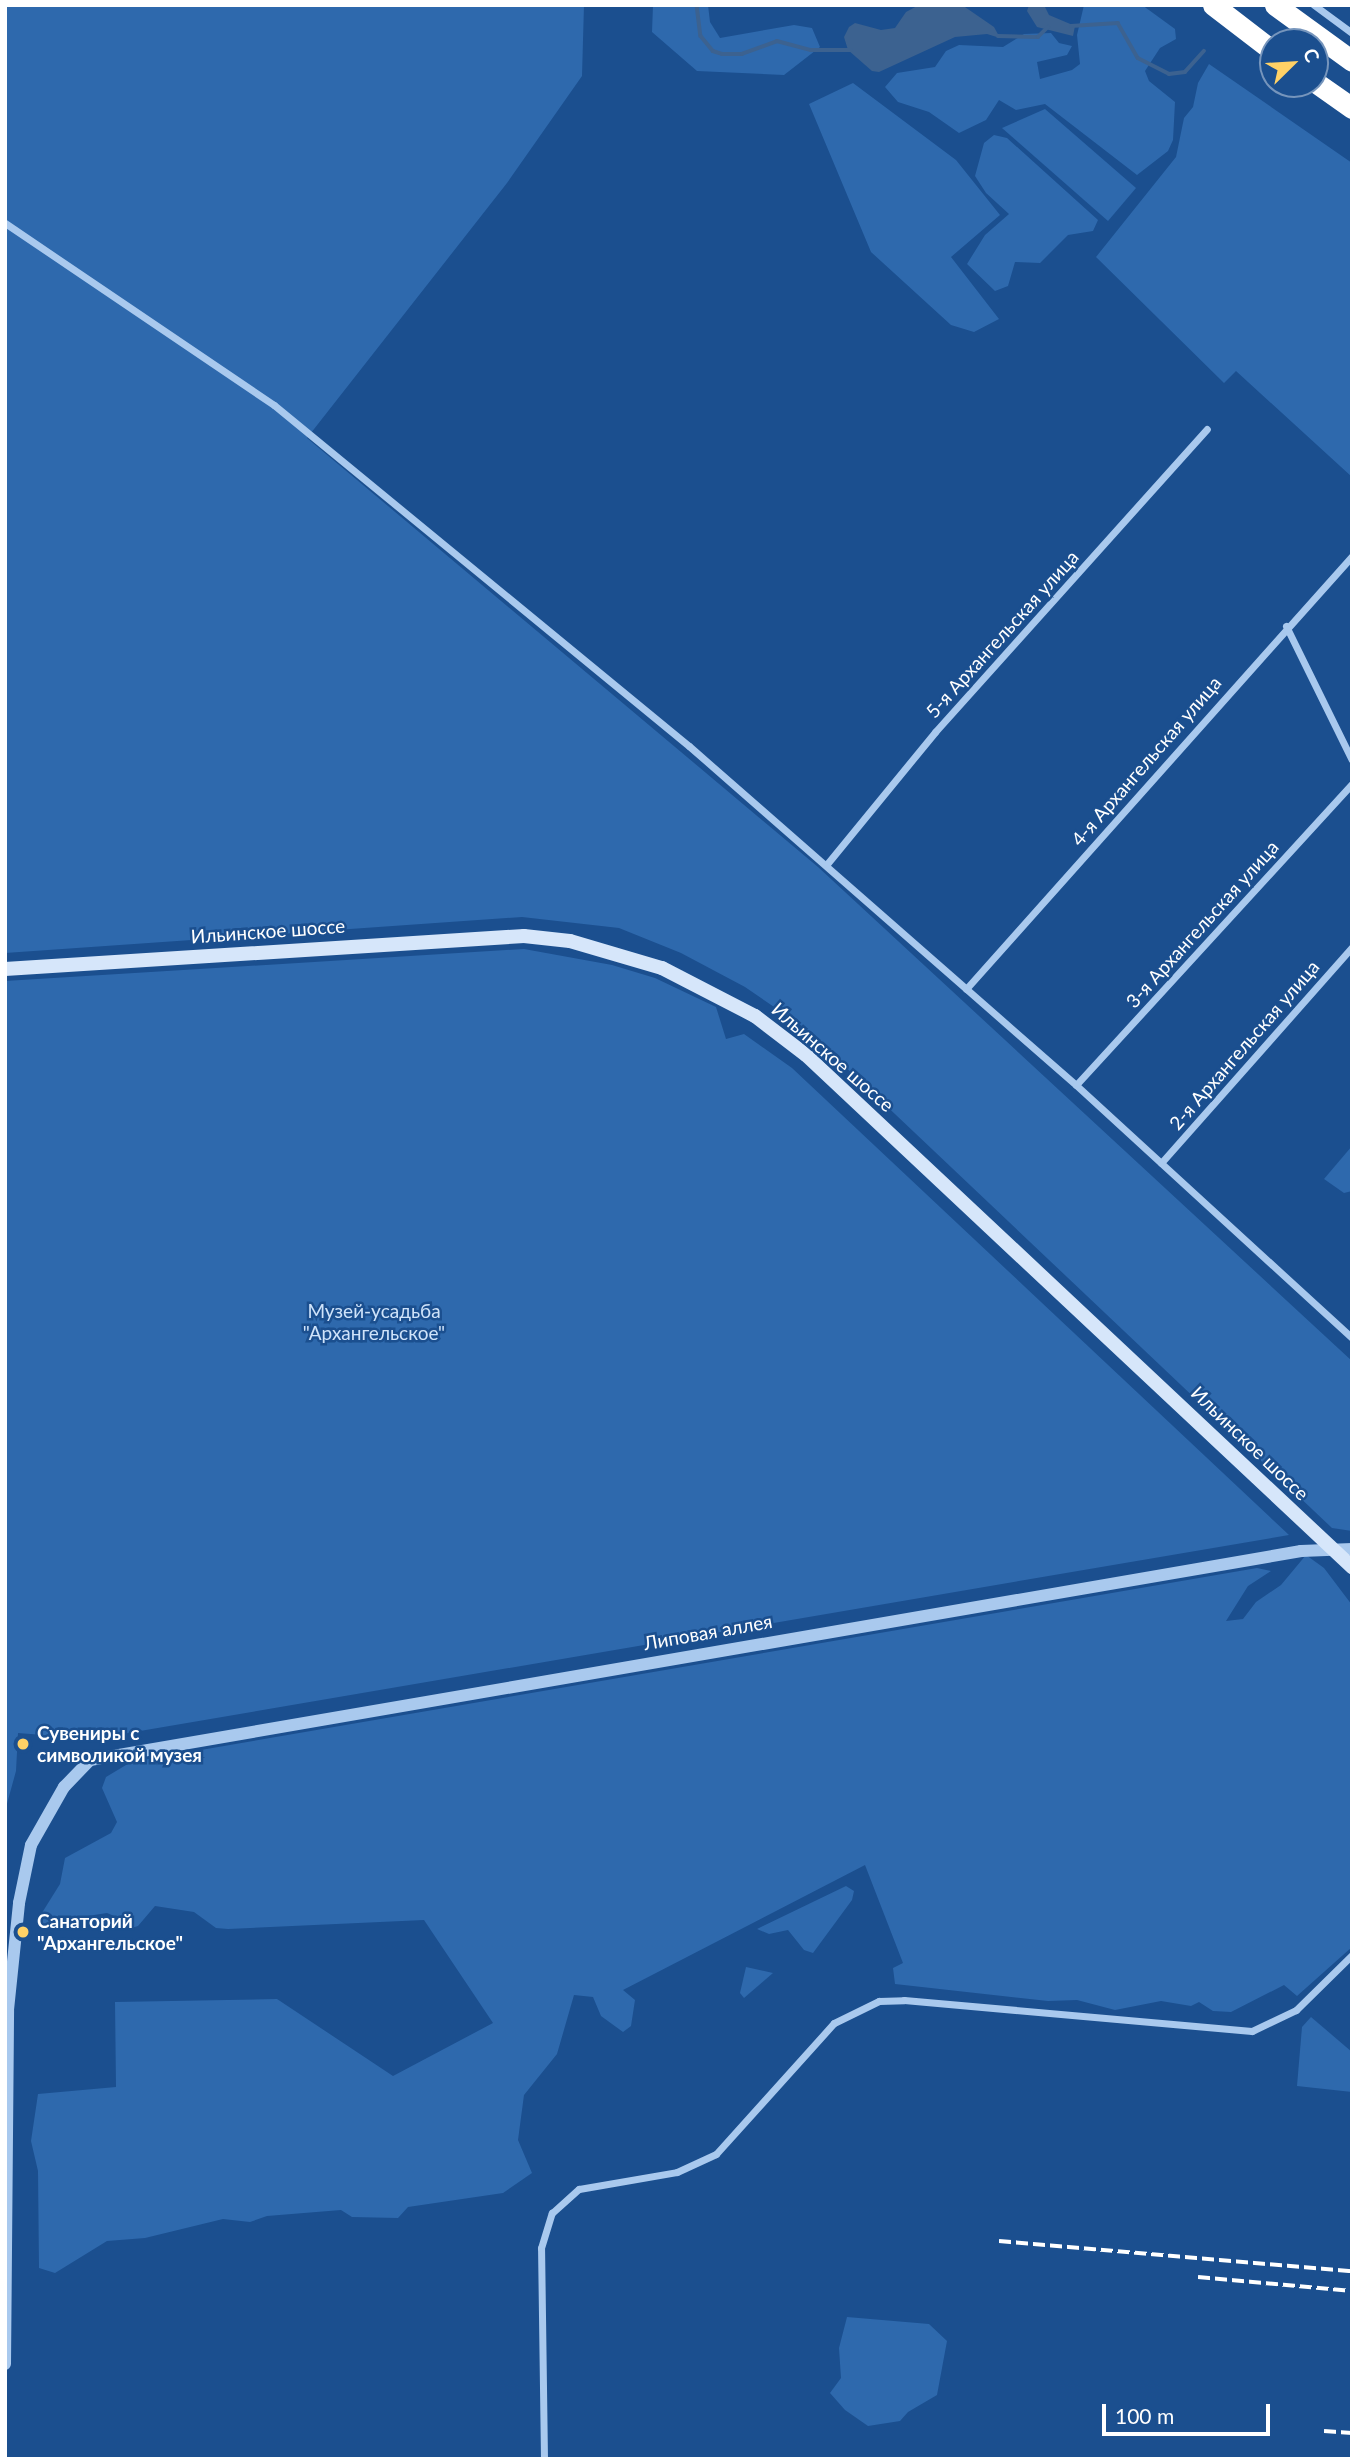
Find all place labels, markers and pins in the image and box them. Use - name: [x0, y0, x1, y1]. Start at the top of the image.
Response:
- place label: Сувениры с символикой музея: [37, 1722, 202, 1766]
- marker: Сувениры с символикой музея: [15, 1736, 31, 1752]
- place label: Санаторий "Архангельское": [37, 1910, 183, 1954]
- marker: Санаторий "Архангельское": [15, 1924, 31, 1940]

